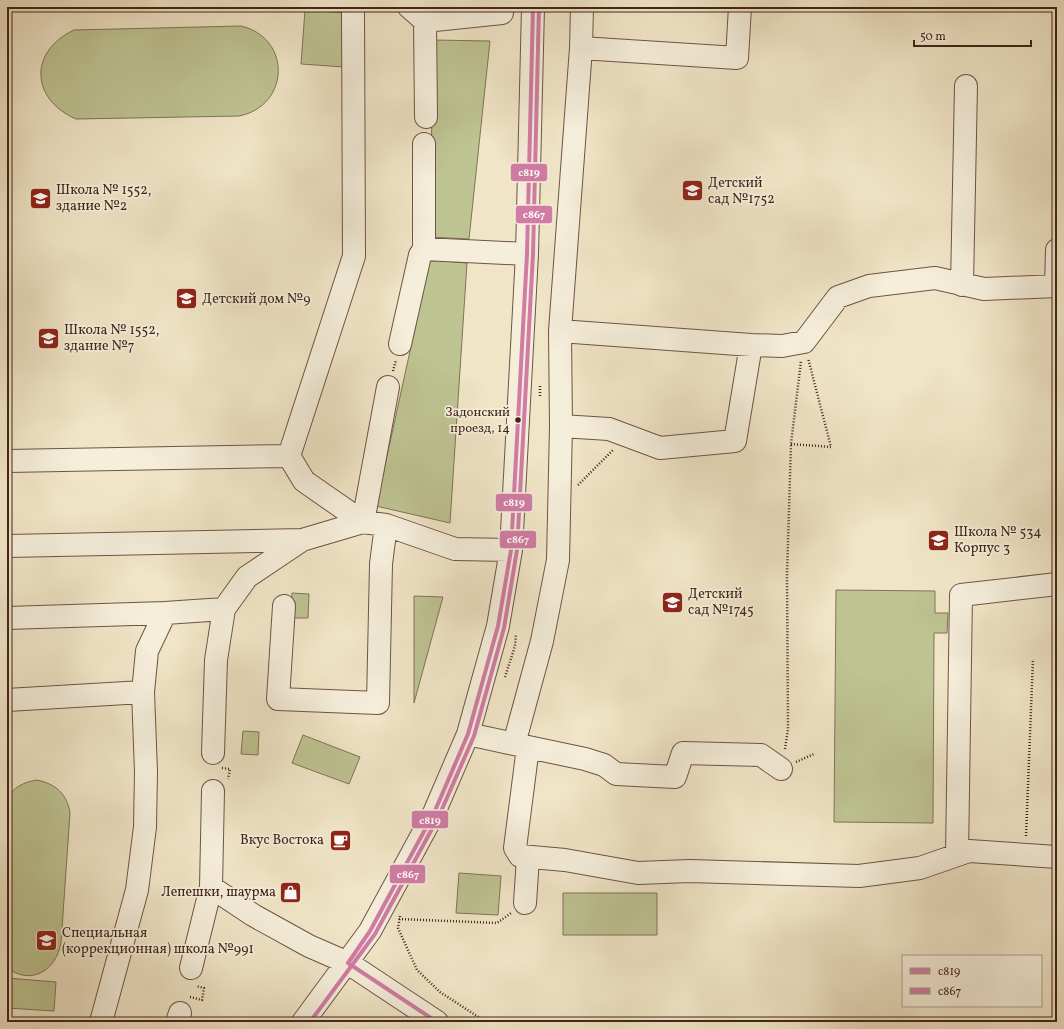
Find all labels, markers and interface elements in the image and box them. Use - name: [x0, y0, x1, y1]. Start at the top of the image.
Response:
- scale bar: [914, 22, 1031, 48]
- text: 50 m: [920, 29, 946, 45]
- line badge: с819: [510, 163, 548, 182]
- text: с819: [518, 166, 540, 181]
- place label: Детский сад №1752: [708, 174, 775, 209]
- school or university icon: Детский сад №1752: [679, 178, 705, 204]
- place label: Школа № 1552, здание №2: [56, 181, 151, 216]
- school or university icon: Школа № 1552, здание №2: [27, 185, 53, 211]
- line badge: с867: [515, 205, 553, 224]
- text: с867: [523, 208, 545, 223]
- school or university icon: Детский дом №9: [173, 286, 199, 312]
- place label: Детский дом №9: [202, 290, 310, 309]
- place label: Школа № 1552, здание №7: [64, 321, 159, 356]
- school or university icon: Школа № 1552, здание №7: [36, 325, 62, 351]
- place label: Задонский проезд, 14: [445, 404, 510, 438]
- marker: Задонский проезд, 14: [513, 415, 523, 425]
- line badge: с819: [495, 493, 533, 512]
- text: с819: [503, 496, 525, 511]
- place label: Школа № 534 Корпус 3: [954, 523, 1042, 558]
- school or university icon: Школа № 534 Корпус 3: [926, 527, 952, 553]
- line badge: с867: [499, 530, 537, 549]
- text: с867: [507, 533, 529, 548]
- place label: Детский сад №1745: [688, 585, 754, 620]
- school or university icon: Детский сад №1745: [660, 589, 686, 615]
- line badge: с819: [411, 810, 449, 829]
- text: с819: [419, 814, 441, 829]
- cafe icon: Вкус Востока: [327, 827, 353, 853]
- place label: Вкус Востока: [240, 831, 324, 850]
- line badge: с867: [389, 864, 426, 884]
- text: с867: [397, 868, 419, 883]
- shop icon: Лепешки, шаурма: [278, 879, 304, 905]
- place label: Лепешки, шаурма: [161, 883, 276, 902]
- place label: Специальная (коррекционная) школа №991: [62, 924, 254, 959]
- school or university icon: Специальная (коррекционная) школа №991: [34, 928, 60, 954]
- legend: [902, 955, 1042, 1007]
- text: с819: [938, 964, 960, 980]
- text: с867: [938, 984, 962, 1000]

